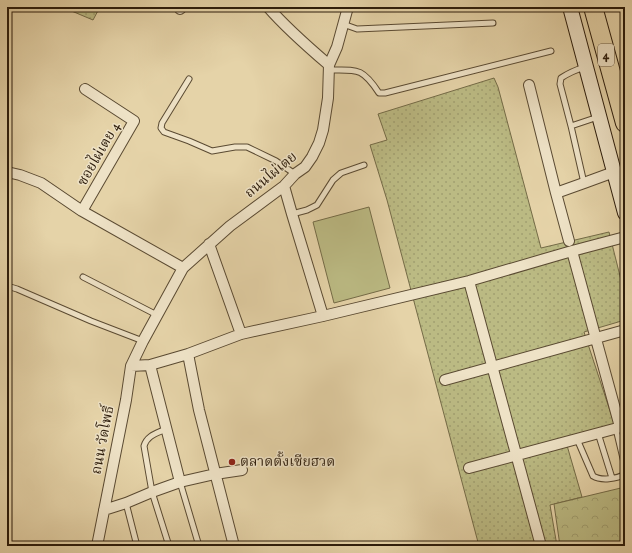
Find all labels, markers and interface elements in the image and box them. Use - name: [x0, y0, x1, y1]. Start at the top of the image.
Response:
- road number: 4: [598, 44, 614, 66]
- street label: ซอยไผ่เตย 4: [72, 118, 125, 189]
- street label: ถนนไผ่เตย: [240, 146, 301, 202]
- street label: ถนน วัดโพธิ์: [86, 402, 119, 476]
- place label: ตลาดตั้งเซียฮวด: [240, 451, 335, 471]
- marker: ตลาดตั้งเซียฮวด: [227, 457, 237, 467]

